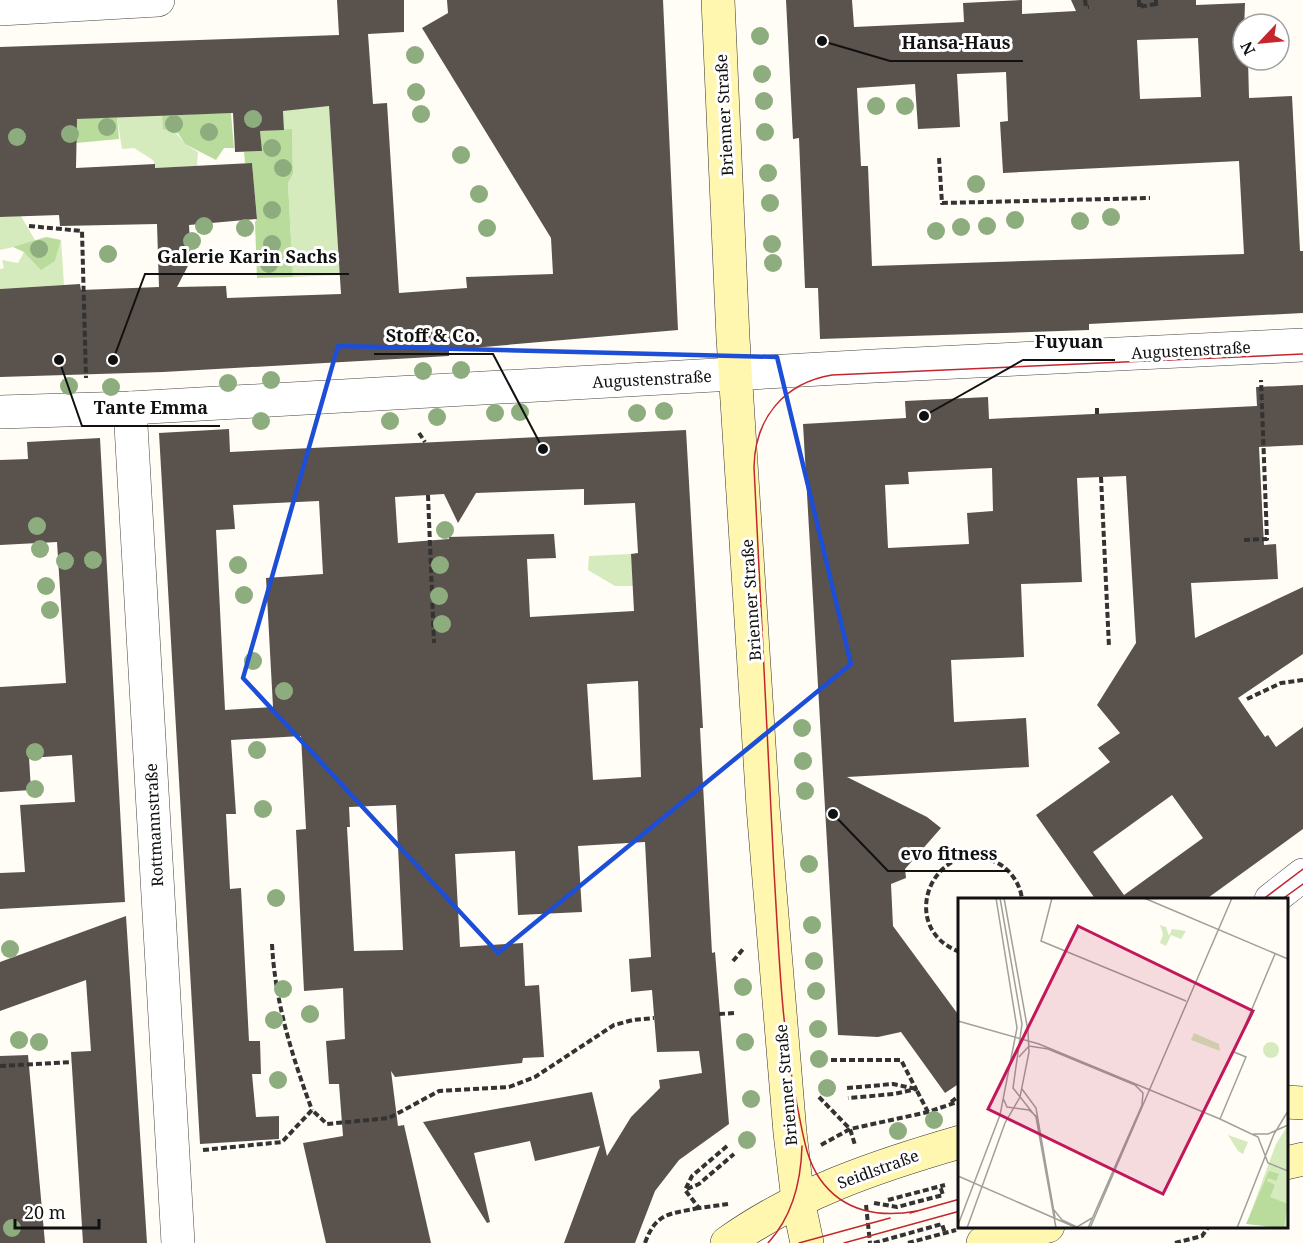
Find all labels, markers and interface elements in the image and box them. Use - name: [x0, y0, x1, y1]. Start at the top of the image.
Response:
- north arrow: [1231, 12, 1291, 72]
- callout: Hansa-Haus: [890, 25, 1023, 61]
- text: Hansa-Haus: [902, 30, 1011, 54]
- text: N: [1235, 38, 1260, 59]
- street label: Brienner Straße: [710, 53, 738, 177]
- callout: Galerie Karin Sachs: [145, 238, 349, 274]
- text: Galerie Karin Sachs: [157, 244, 337, 268]
- callout: Stoff & Co.: [374, 318, 493, 354]
- text: Stoff & Co.: [386, 323, 480, 347]
- callout: Fuyuan: [1023, 324, 1115, 360]
- text: Fuyuan: [1035, 329, 1103, 353]
- street label: Augustenstraße: [1131, 336, 1251, 364]
- street label: Augustenstraße: [592, 365, 712, 393]
- callout: Tante Emma: [82, 390, 220, 426]
- text: Tante Emma: [94, 395, 208, 419]
- street label: Brienner Straße: [736, 538, 766, 662]
- street label: Rottmannstraße: [140, 763, 168, 887]
- callout: evo fitness: [888, 835, 1009, 871]
- text: evo fitness: [901, 841, 998, 865]
- inset map: [958, 898, 1288, 1228]
- street label: Brienner Straße: [770, 1023, 802, 1147]
- street label: Seidlstraße: [834, 1144, 922, 1194]
- scale bar: [15, 1192, 99, 1230]
- text: 20 m: [24, 1200, 66, 1224]

